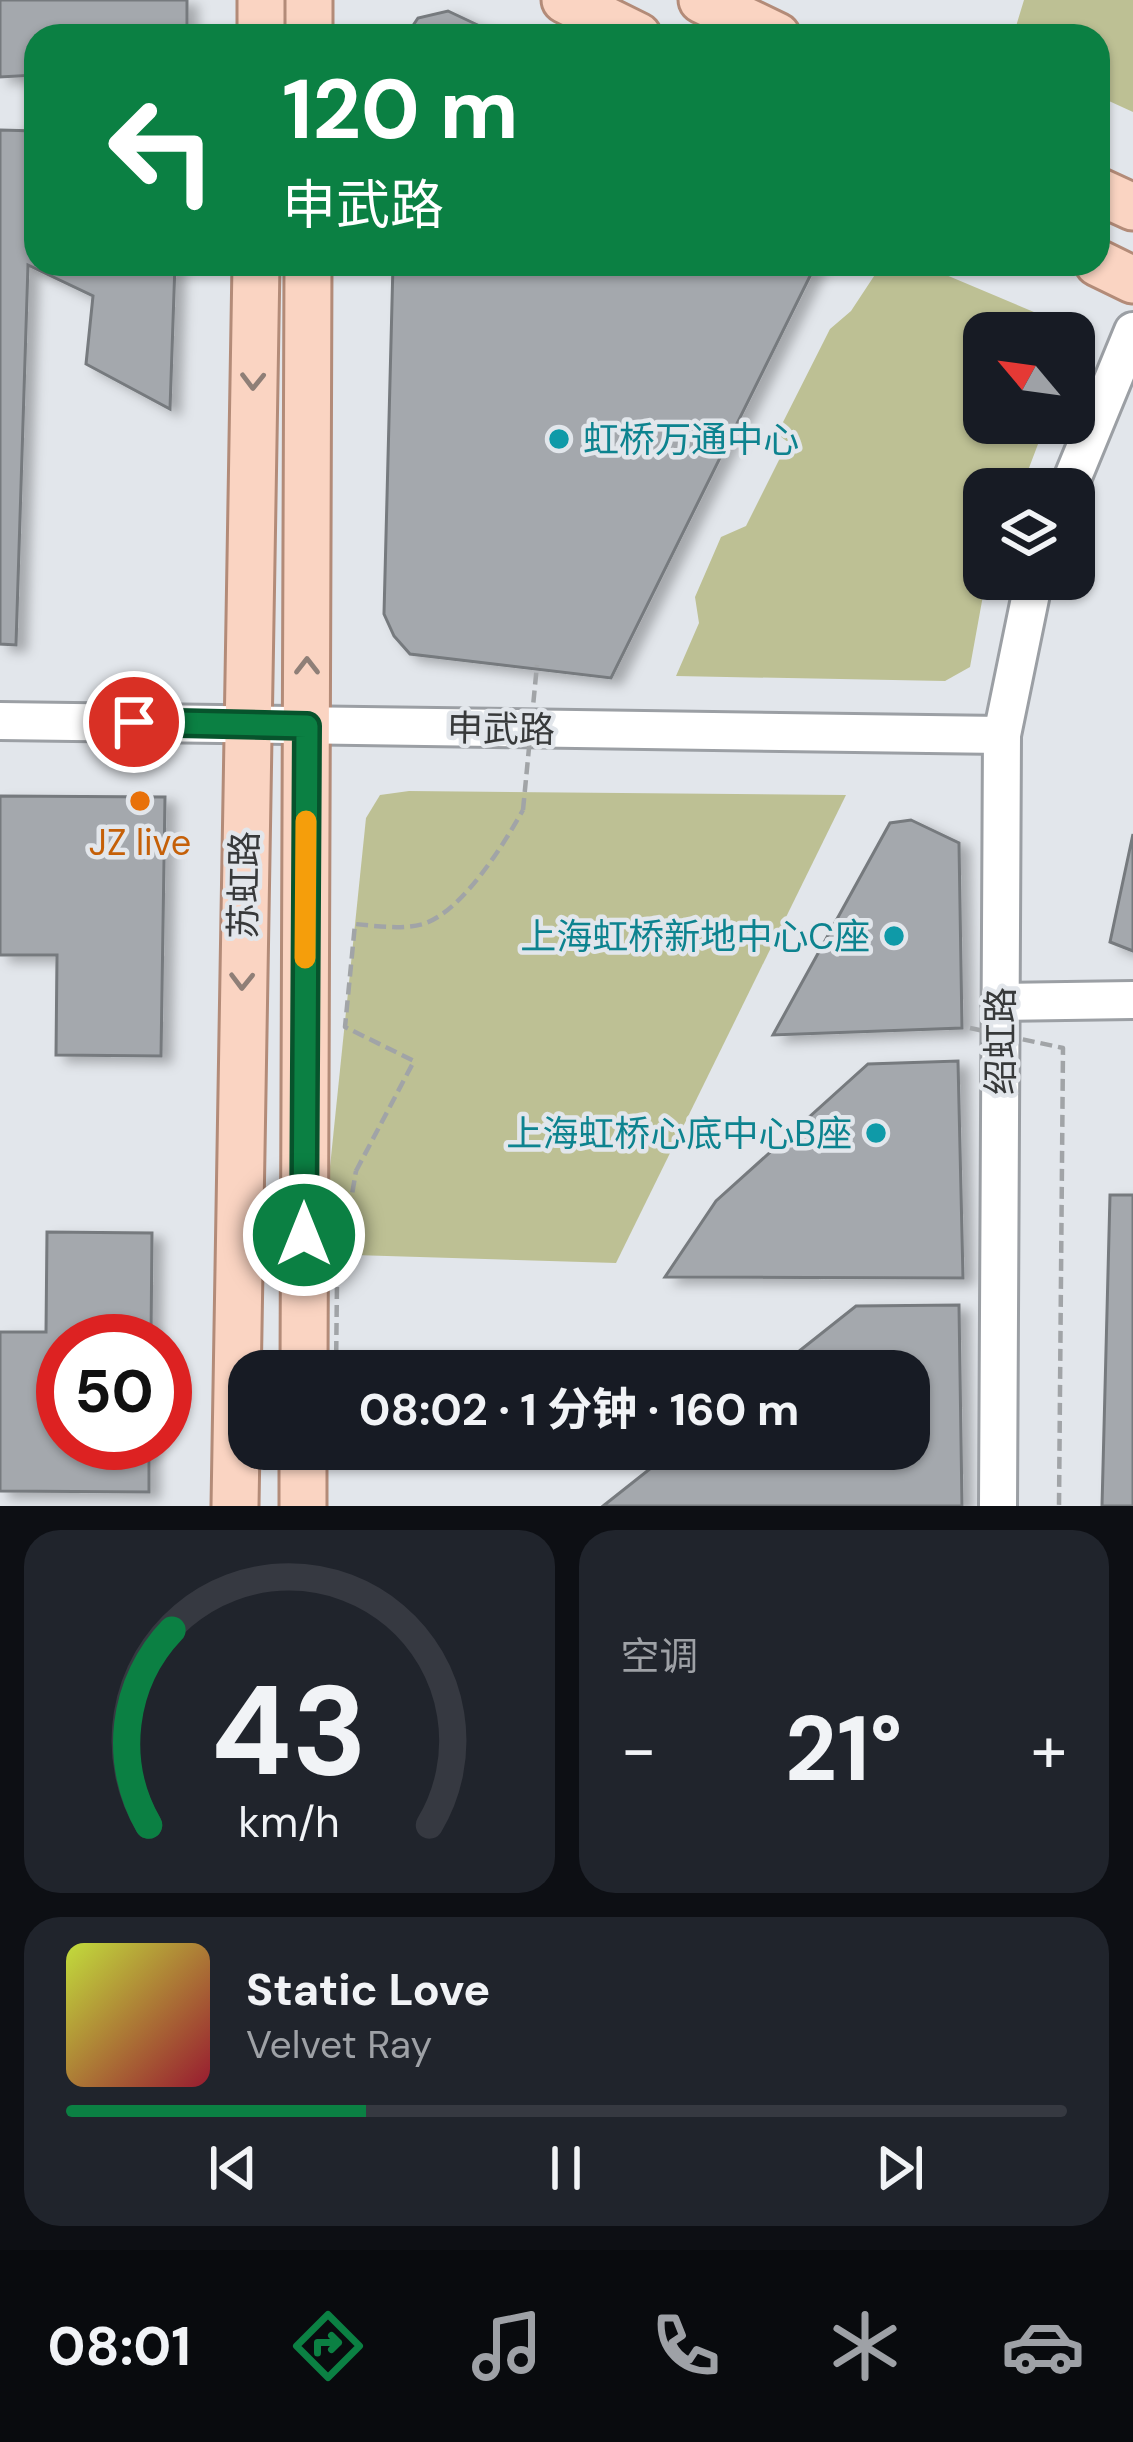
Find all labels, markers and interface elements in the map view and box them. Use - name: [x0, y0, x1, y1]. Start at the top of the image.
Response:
- text: 120 m: [282, 55, 519, 164]
- icon: left: [84, 72, 240, 228]
- text: 申武路: [282, 170, 444, 241]
- north arrow: [963, 312, 1095, 444]
- map controls: [963, 312, 1095, 600]
- one-way arrow: [241, 372, 267, 391]
- place label: 虹桥万通中心: [583, 416, 799, 463]
- marker: 虹桥万通中心: [546, 426, 572, 452]
- button: layers: [963, 468, 1095, 600]
- one-way arrow: [294, 656, 320, 674]
- pin: [83, 671, 185, 773]
- icon: arrive: [101, 689, 167, 755]
- street label: 申武路: [447, 705, 555, 753]
- marker: JZ live: [127, 788, 153, 814]
- place label: JZ live: [89, 819, 191, 866]
- street label: 苏虹路: [220, 831, 268, 939]
- place label: 上海虹桥新地中心C座: [520, 913, 870, 960]
- marker: 上海虹桥新地中心C座: [881, 923, 907, 949]
- one-way arrow: [230, 972, 256, 991]
- street label: 绍虹路: [977, 987, 1024, 1095]
- place label: 上海虹桥心底中心B座: [506, 1110, 852, 1157]
- marker: 上海虹桥心底中心B座: [863, 1120, 889, 1146]
- position arrow: [241, 1172, 367, 1298]
- speed limit sign: 50: [36, 1314, 192, 1470]
- text: 08:02 · 1 分钟 · 160 m: [359, 1380, 799, 1439]
- text: 空调: [621, 1631, 699, 1682]
- text: 43: [211, 1650, 367, 1813]
- text: 21°: [785, 1691, 902, 1808]
- text: −: [621, 1707, 657, 1792]
- text: +: [1031, 1707, 1067, 1792]
- text: km/h: [239, 1793, 340, 1849]
- text: Static Love: [246, 1960, 490, 2019]
- text: Velvet Ray: [246, 2019, 432, 2070]
- icon: previous: [200, 2135, 266, 2201]
- icon: pause: [533, 2135, 599, 2201]
- icon: next: [867, 2135, 933, 2201]
- icon: directions: [286, 2304, 370, 2388]
- icon: music: [465, 2304, 549, 2388]
- icon: phone: [644, 2304, 728, 2388]
- icon: climate: [823, 2304, 907, 2388]
- icon: car: [1001, 2304, 1085, 2388]
- text: 08:01: [47, 2311, 191, 2382]

